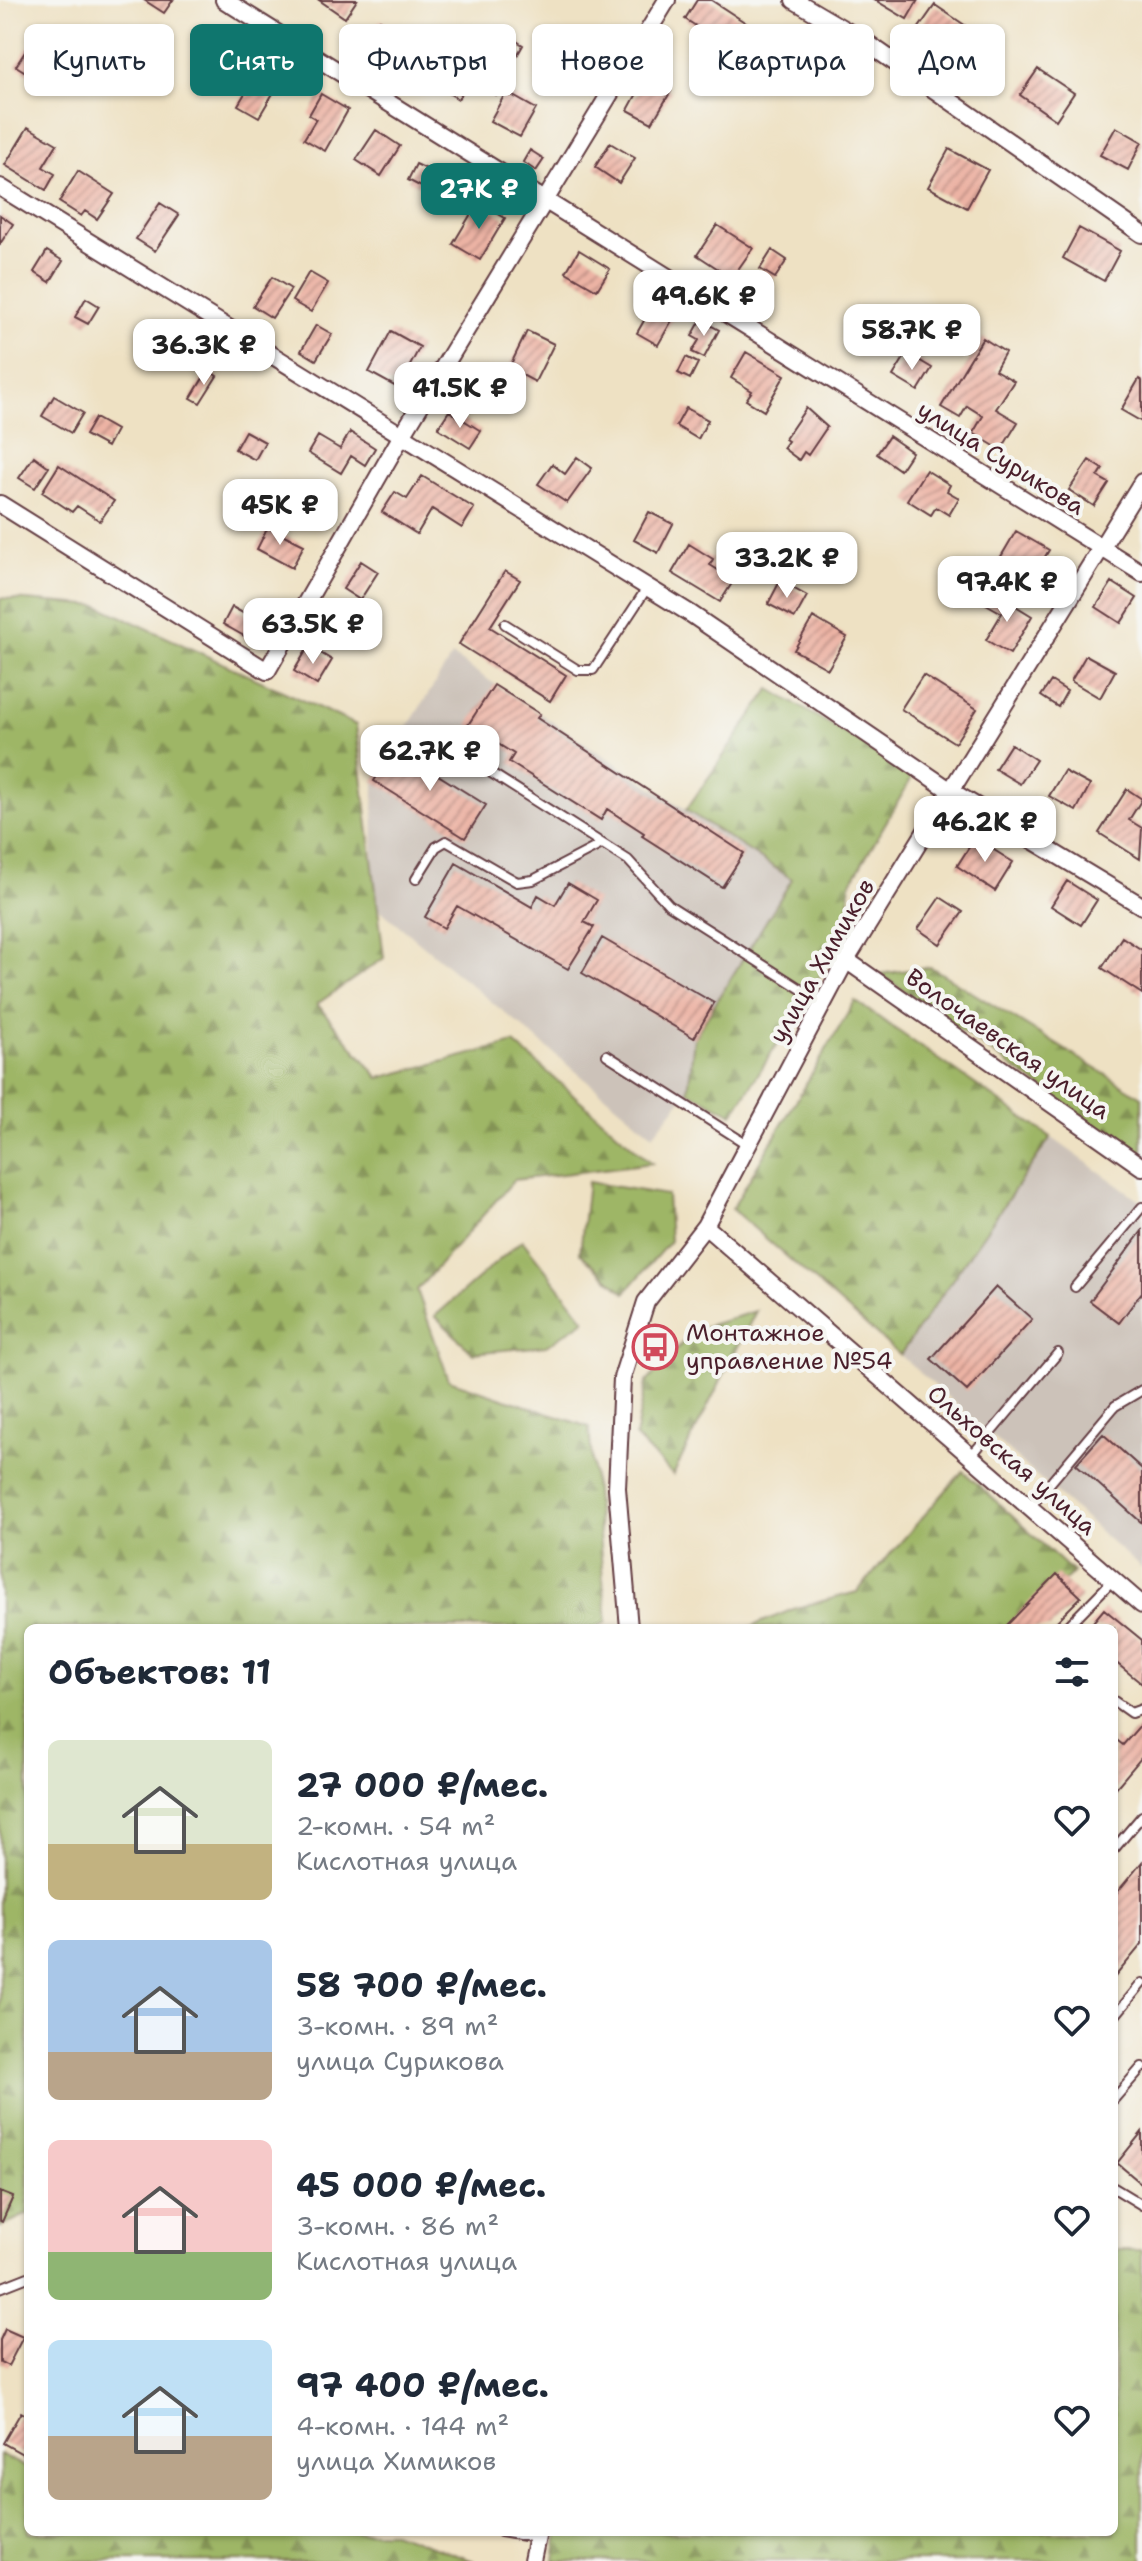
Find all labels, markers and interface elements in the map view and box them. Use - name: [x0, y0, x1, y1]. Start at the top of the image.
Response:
- chip: Купить: [24, 24, 174, 96]
- chip: Снять: [190, 24, 323, 96]
- chip: Фильтры: [339, 24, 516, 96]
- chip: Новое: [532, 24, 673, 96]
- chip: Квартира: [689, 24, 874, 96]
- chip: Дом: [890, 24, 1005, 96]
- pin: 27K ₽: [423, 163, 535, 231]
- text: 27K ₽: [439, 171, 519, 206]
- pin: 49.6K ₽: [630, 270, 778, 338]
- text: 49.6K ₽: [651, 278, 757, 313]
- pin: 58.7K ₽: [838, 304, 986, 372]
- text: 58.7K ₽: [861, 312, 963, 347]
- pin: 36.3K ₽: [130, 319, 278, 387]
- text: 36.3K ₽: [151, 327, 257, 362]
- pin: 41.5K ₽: [386, 362, 534, 430]
- text: 41.5K ₽: [412, 370, 508, 405]
- street label: улица Сурикова: [911, 394, 1091, 522]
- pin: 45K ₽: [224, 479, 336, 547]
- text: 45K ₽: [241, 487, 319, 522]
- pin: 33.2K ₽: [713, 532, 861, 600]
- text: 33.2K ₽: [734, 540, 840, 575]
- pin: 97.4K ₽: [933, 556, 1081, 624]
- text: 97.4K ₽: [956, 564, 1058, 599]
- pin: 63.5K ₽: [239, 598, 387, 666]
- text: 63.5K ₽: [261, 606, 365, 641]
- pin: 62.7K ₽: [356, 725, 504, 793]
- text: 62.7K ₽: [378, 733, 482, 768]
- pin: 46.2K ₽: [911, 796, 1059, 864]
- text: 46.2K ₽: [932, 804, 1038, 839]
- street label: улица Химиков: [762, 873, 882, 1049]
- street label: Волочаевская улица: [899, 961, 1117, 1127]
- place label: Монтажное управление №54: [686, 1317, 893, 1377]
- bus stop icon: Монтажное управление №54: [631, 1323, 679, 1371]
- street label: Ольховская улица: [921, 1378, 1103, 1542]
- text: Объектов: 11: [48, 1649, 271, 1695]
- icon: filters: [1050, 1650, 1094, 1694]
- text: 27 000 ₽/мес.: [296, 1762, 548, 1808]
- icon: home: [112, 1772, 208, 1868]
- icon: heart: [1050, 1798, 1094, 1842]
- text: 2-комн. · 54 m²: [296, 1808, 496, 1843]
- text: Кислотная улица: [296, 1843, 517, 1878]
- text: 58 700 ₽/мес.: [296, 1962, 547, 2008]
- icon: home: [112, 1972, 208, 2068]
- icon: heart: [1050, 1998, 1094, 2042]
- text: 3-комн. · 89 m²: [296, 2008, 499, 2043]
- text: улица Сурикова: [296, 2043, 504, 2078]
- text: 45 000 ₽/мес.: [296, 2162, 546, 2208]
- icon: home: [112, 2172, 208, 2268]
- icon: heart: [1050, 2198, 1094, 2242]
- text: 3-комн. · 86 m²: [296, 2208, 499, 2243]
- text: Кислотная улица: [296, 2243, 517, 2278]
- text: 97 400 ₽/мес.: [296, 2362, 549, 2408]
- icon: home: [112, 2372, 208, 2468]
- icon: heart: [1050, 2398, 1094, 2442]
- text: 4-комн. · 144 m²: [296, 2408, 509, 2443]
- text: улица Химиков: [296, 2443, 496, 2478]

